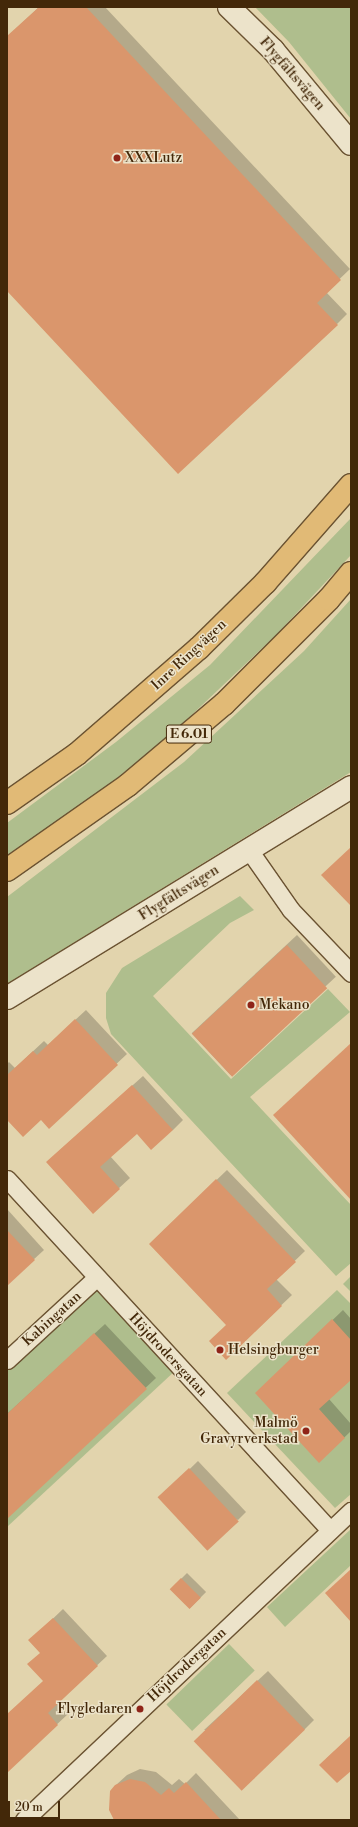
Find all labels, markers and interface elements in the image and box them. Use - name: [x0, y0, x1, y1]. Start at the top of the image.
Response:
- street label: Flygfältsvägen: [256, 34, 328, 114]
- place label: XXXLutz: [125, 150, 182, 166]
- marker: XXXLutz: [112, 153, 122, 163]
- street label: Inre Ringvägen: [148, 616, 230, 694]
- road number: E 6.01: [165, 723, 213, 745]
- street label: Flygfältsvägen: [136, 862, 222, 924]
- place label: Mekano: [259, 997, 309, 1013]
- marker: Mekano: [246, 1000, 256, 1010]
- street label: Kabingatan: [19, 1288, 85, 1350]
- street label: Höjdrodersgatan: [125, 1310, 211, 1400]
- place label: Helsingburger: [228, 1342, 319, 1358]
- marker: Helsingburger: [215, 1345, 225, 1355]
- place label: Malmö Gravyrverkstad: [200, 1415, 298, 1448]
- marker: Malmö Gravyrverkstad: [301, 1426, 311, 1436]
- street label: Höjdrodergatan: [144, 1624, 230, 1706]
- place label: Flygledaren: [57, 1701, 132, 1717]
- marker: Flygledaren: [135, 1704, 145, 1714]
- scale bar: [10, 1793, 62, 1819]
- text: 20 m: [15, 1800, 43, 1815]

